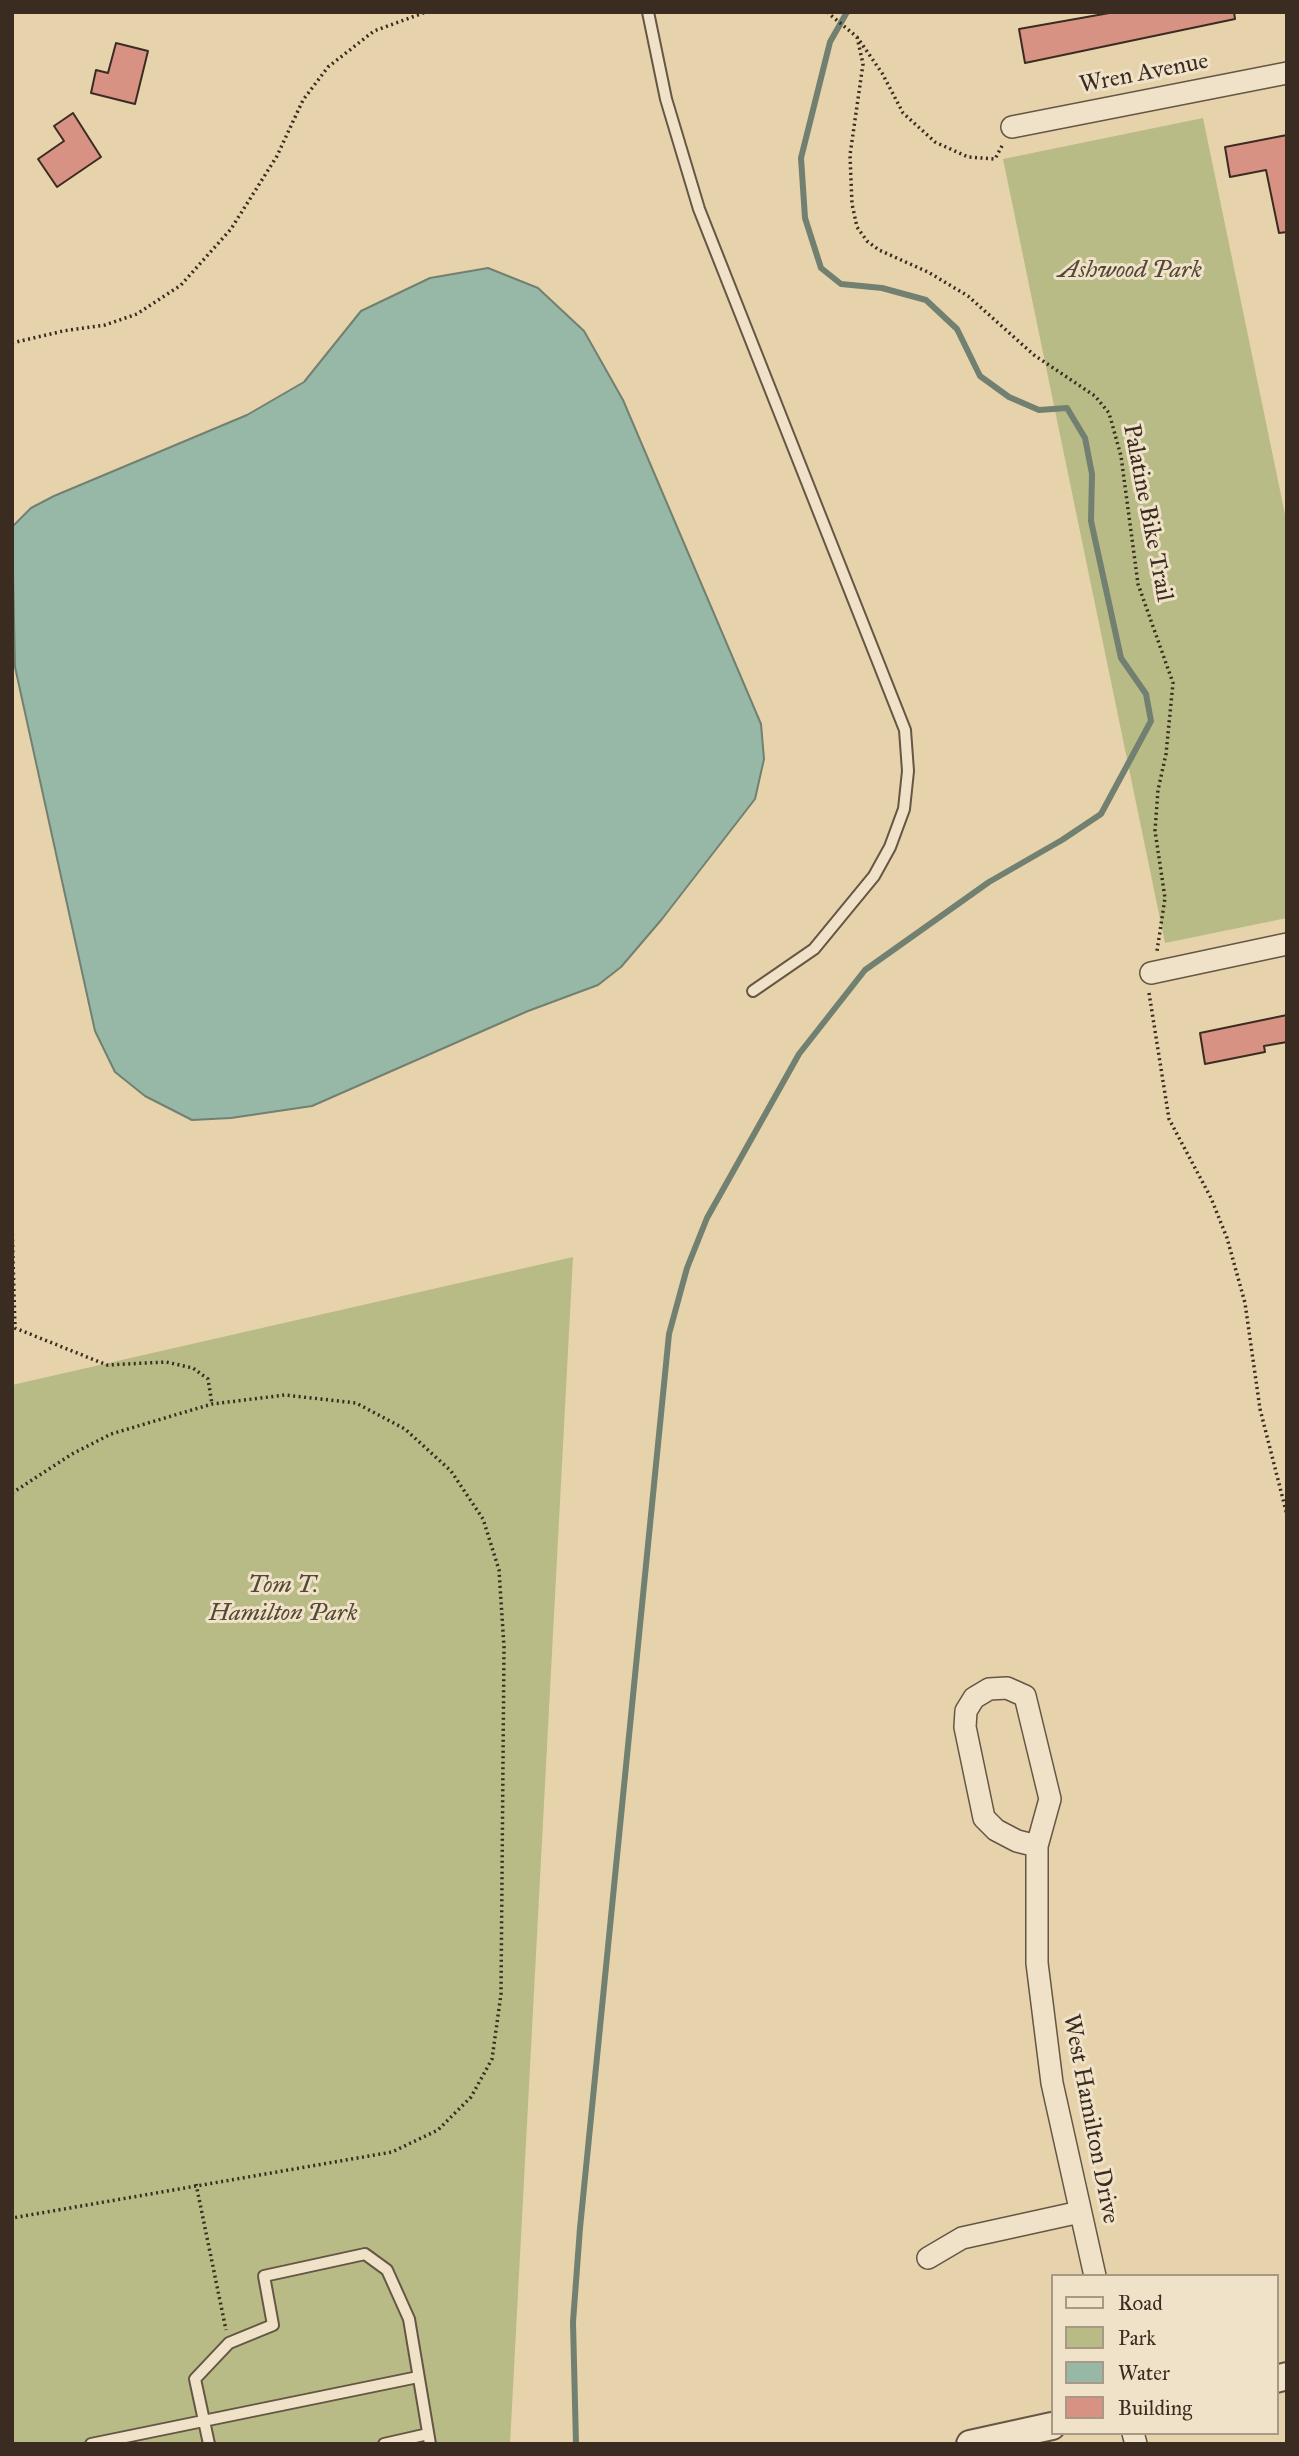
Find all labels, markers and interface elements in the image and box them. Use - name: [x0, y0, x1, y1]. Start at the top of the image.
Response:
- street label: Wren Avenue: [1077, 47, 1211, 101]
- park label: Ashwood Park: [1058, 257, 1202, 285]
- street label: Palatine Bike Trail: [1116, 422, 1178, 604]
- park label: Tom T. Hamilton Park: [208, 1572, 358, 1628]
- street label: West Hamilton Drive: [1056, 2012, 1124, 2226]
- legend: [1050, 2274, 1278, 2435]
- text: Road: [1118, 2290, 1163, 2316]
- text: Park: [1118, 2325, 1156, 2351]
- text: Water: [1118, 2360, 1170, 2386]
- text: Building: [1118, 2395, 1192, 2421]

